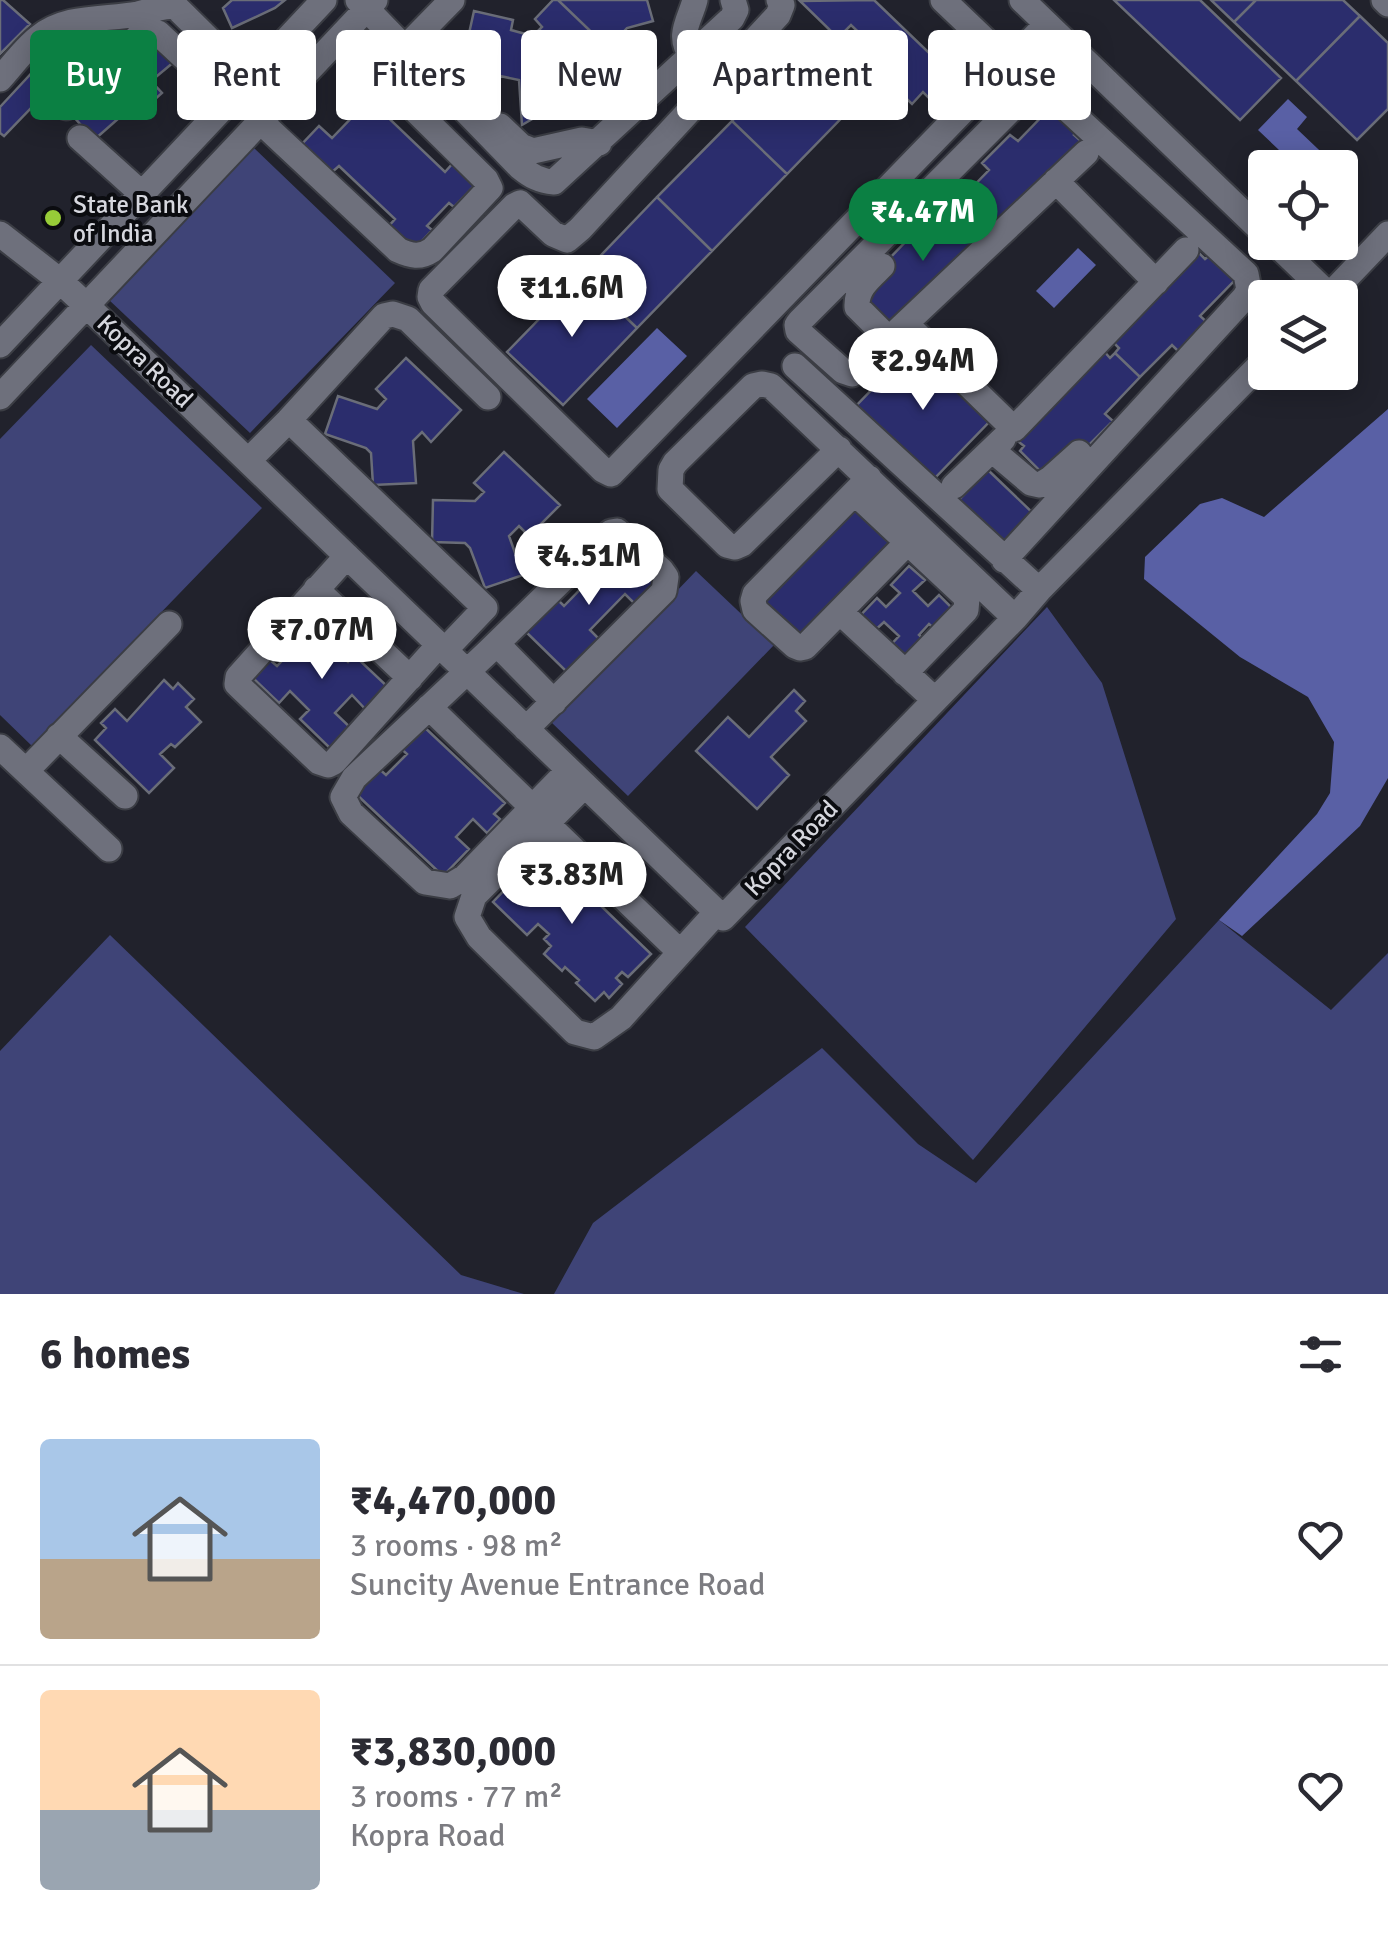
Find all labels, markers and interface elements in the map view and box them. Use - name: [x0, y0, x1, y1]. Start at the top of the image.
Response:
- chip: Buy: [30, 30, 157, 120]
- chip: Rent: [177, 30, 316, 120]
- chip: Filters: [336, 30, 501, 120]
- chip: New: [521, 30, 657, 120]
- chip: Apartment: [677, 30, 908, 120]
- chip: House: [928, 30, 1091, 120]
- map controls: [1248, 150, 1358, 390]
- button: locate: [1248, 150, 1358, 260]
- pin: ₹4.47M: [842, 179, 1004, 264]
- place label: State Bank of India: [73, 189, 189, 249]
- text: ₹4.47M: [871, 192, 975, 231]
- marker: State Bank of India: [42, 207, 64, 229]
- pin: ₹11.6M: [491, 255, 653, 340]
- text: ₹11.6M: [520, 268, 624, 307]
- button: layers: [1248, 280, 1358, 390]
- street label: Kopra Road: [91, 308, 199, 414]
- pin: ₹2.94M: [842, 328, 1004, 413]
- text: ₹2.94M: [871, 341, 975, 380]
- pin: ₹4.51M: [508, 523, 670, 608]
- text: ₹4.51M: [537, 536, 641, 575]
- pin: ₹7.07M: [241, 597, 403, 682]
- text: ₹7.07M: [270, 610, 374, 649]
- street label: Kopra Road: [738, 794, 844, 902]
- pin: ₹3.83M: [491, 842, 653, 927]
- text: ₹3.83M: [520, 855, 624, 894]
- icon: filters: [1293, 1327, 1348, 1382]
- text: 6 homes: [40, 1329, 190, 1380]
- text: ₹4,470,000: [350, 1475, 556, 1526]
- icon: home: [120, 1479, 240, 1599]
- icon: heart: [1293, 1512, 1348, 1567]
- text: 3 rooms · 98 m²: [350, 1526, 563, 1565]
- text: Suncity Avenue Entrance Road: [350, 1565, 766, 1604]
- text: ₹3,830,000: [350, 1726, 556, 1777]
- icon: home: [120, 1730, 240, 1850]
- icon: heart: [1293, 1763, 1348, 1818]
- text: 3 rooms · 77 m²: [350, 1777, 563, 1816]
- text: Kopra Road: [350, 1816, 505, 1855]

